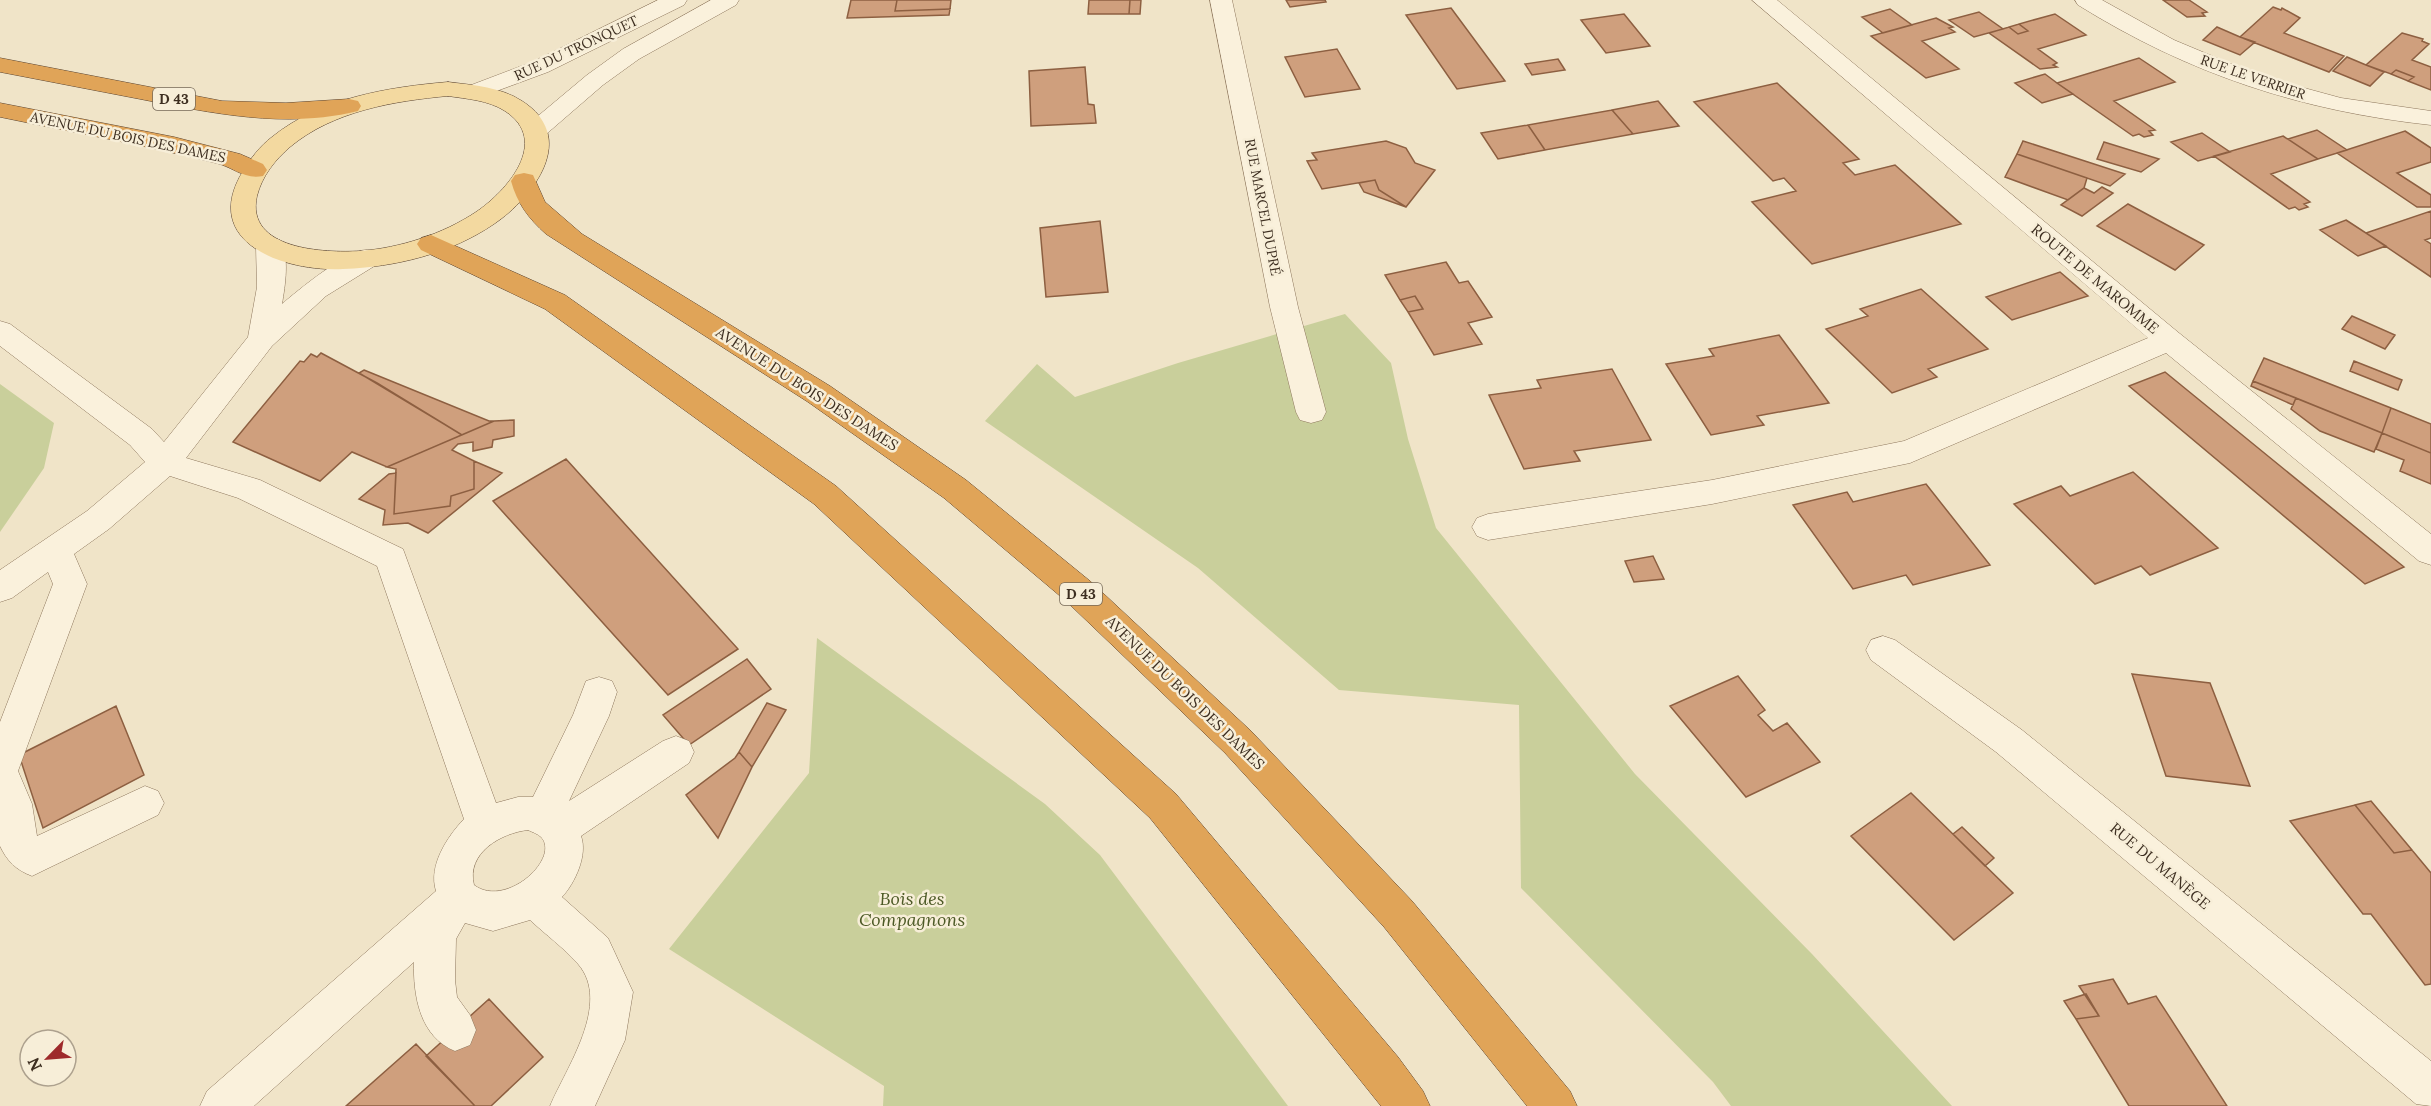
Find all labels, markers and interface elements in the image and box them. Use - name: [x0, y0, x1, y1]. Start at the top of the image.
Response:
- street label: RUE DU TRONQUET: [511, 11, 641, 85]
- street label: RUE LE VERRIER: [2198, 51, 2308, 103]
- road number: D 43: [153, 88, 195, 110]
- street label: AVENUE DU BOIS DES DAMES: [28, 107, 227, 167]
- street label: RUE MARCEL DUPRÉ: [1241, 137, 1285, 277]
- street label: ROUTE DE MAROMME: [2028, 220, 2163, 338]
- street label: AVENUE DU BOIS DES DAMES: [712, 322, 902, 455]
- road number: D 43: [1060, 583, 1102, 605]
- street label: AVENUE DU BOIS DES DAMES: [1101, 611, 1269, 774]
- street label: RUE DU MANÈGE: [2106, 818, 2214, 913]
- park label: Bois des Compagnons: [859, 887, 965, 931]
- north arrow: [18, 1028, 78, 1088]
- text: N: [23, 1055, 46, 1074]

